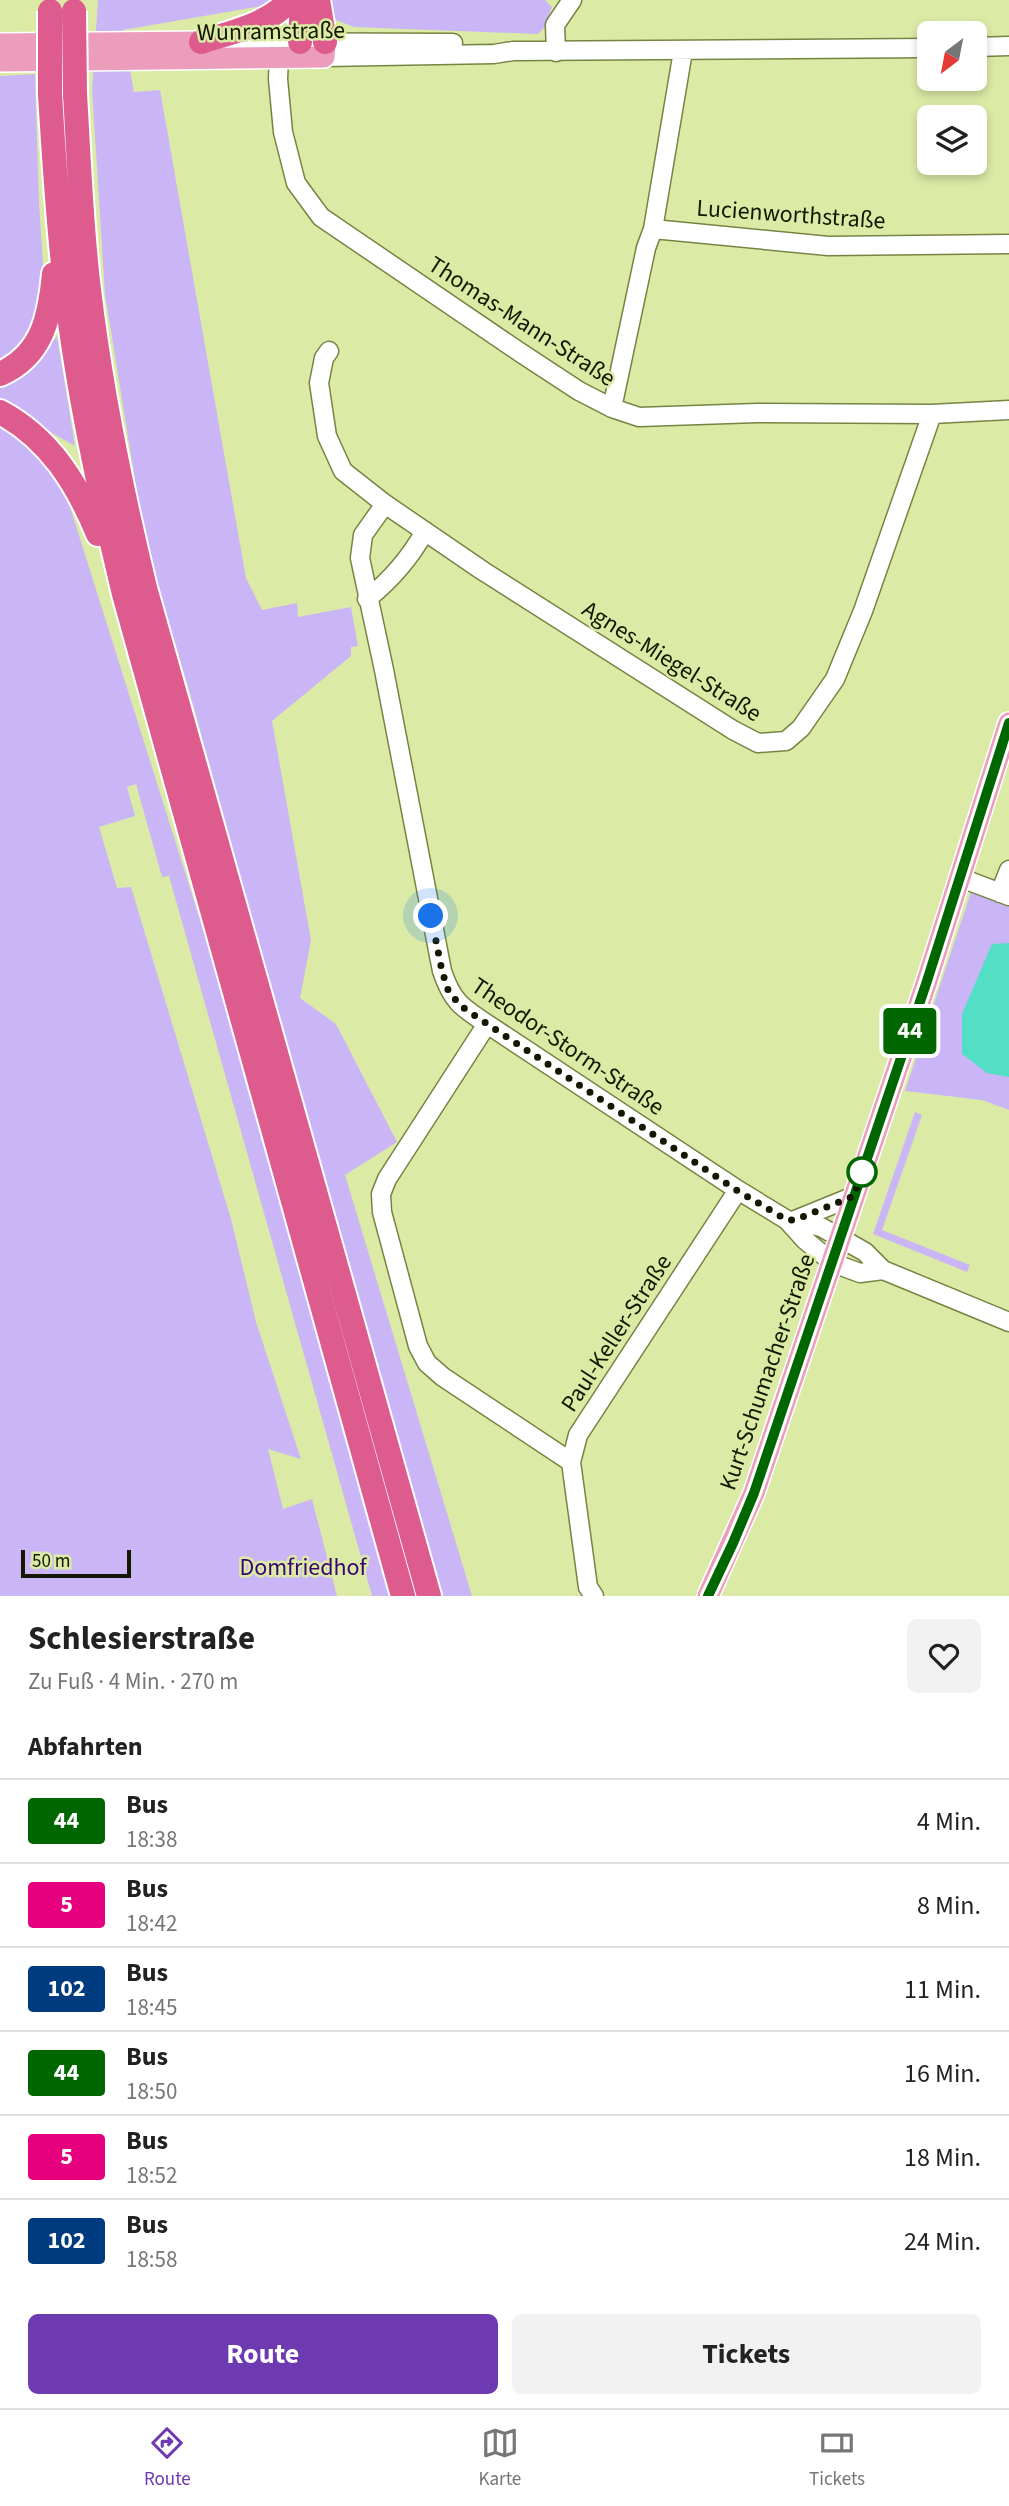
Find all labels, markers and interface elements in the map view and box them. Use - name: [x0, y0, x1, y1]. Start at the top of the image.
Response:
- street label: Wunramstraße: [197, 13, 345, 50]
- north arrow: [917, 21, 987, 91]
- map controls: [917, 21, 987, 175]
- button: layers: [917, 105, 987, 175]
- street label: Lucienworthstraße: [695, 190, 887, 239]
- street label: Thomas-Mann-Straße: [421, 248, 622, 395]
- street label: Agnes-Miegel-Straße: [575, 592, 768, 731]
- your location: [413, 898, 448, 933]
- street label: Theodor-Storm-Straße: [464, 969, 671, 1124]
- line badge: 44: [878, 1008, 942, 1054]
- text: 44: [897, 1013, 923, 1048]
- unlabelled marker: [847, 1157, 877, 1187]
- street label: Paul-Keller-Straße: [552, 1247, 681, 1419]
- street label: Kurt-Schumacher-Straße: [711, 1249, 824, 1495]
- scale bar: [21, 1547, 131, 1579]
- text: 50 m: [32, 1548, 70, 1575]
- park label: Domfriedhof: [239, 1550, 368, 1585]
- text: Schlesierstraße: [28, 1615, 255, 1662]
- button: heart: [907, 1619, 981, 1693]
- text: Zu Fuß · 4 Min. · 270 m: [28, 1665, 238, 1698]
- text: Abfahrten: [28, 1728, 143, 1765]
- text: Bus: [126, 1786, 168, 1823]
- text: 44: [54, 1803, 79, 1838]
- text: 4 Min.: [917, 1803, 981, 1840]
- text: 18:38: [126, 1823, 177, 1856]
- text: Bus: [126, 1870, 168, 1907]
- text: 5: [60, 1887, 73, 1922]
- text: 8 Min.: [917, 1887, 981, 1924]
- text: 18:42: [126, 1907, 177, 1940]
- text: Bus: [126, 1954, 168, 1991]
- text: 102: [47, 1971, 86, 2006]
- text: 11 Min.: [904, 1971, 981, 2008]
- text: 18:45: [126, 1991, 177, 2024]
- text: Bus: [126, 2038, 168, 2075]
- text: 44: [54, 2055, 79, 2090]
- text: 16 Min.: [904, 2055, 981, 2092]
- text: 18:50: [126, 2075, 177, 2108]
- text: Bus: [126, 2122, 168, 2159]
- text: 5: [60, 2139, 73, 2174]
- text: 18 Min.: [904, 2139, 981, 2176]
- text: 18:52: [126, 2159, 177, 2192]
- text: Bus: [126, 2206, 168, 2243]
- text: 102: [47, 2223, 86, 2258]
- text: 24 Min.: [904, 2223, 981, 2260]
- text: 18:58: [126, 2243, 177, 2276]
- button: Route: [28, 2314, 498, 2394]
- button: Tickets: [512, 2314, 981, 2394]
- tab: Route: [144, 2424, 191, 2493]
- tab: Karte: [479, 2424, 521, 2493]
- tab: Tickets: [809, 2424, 865, 2493]

